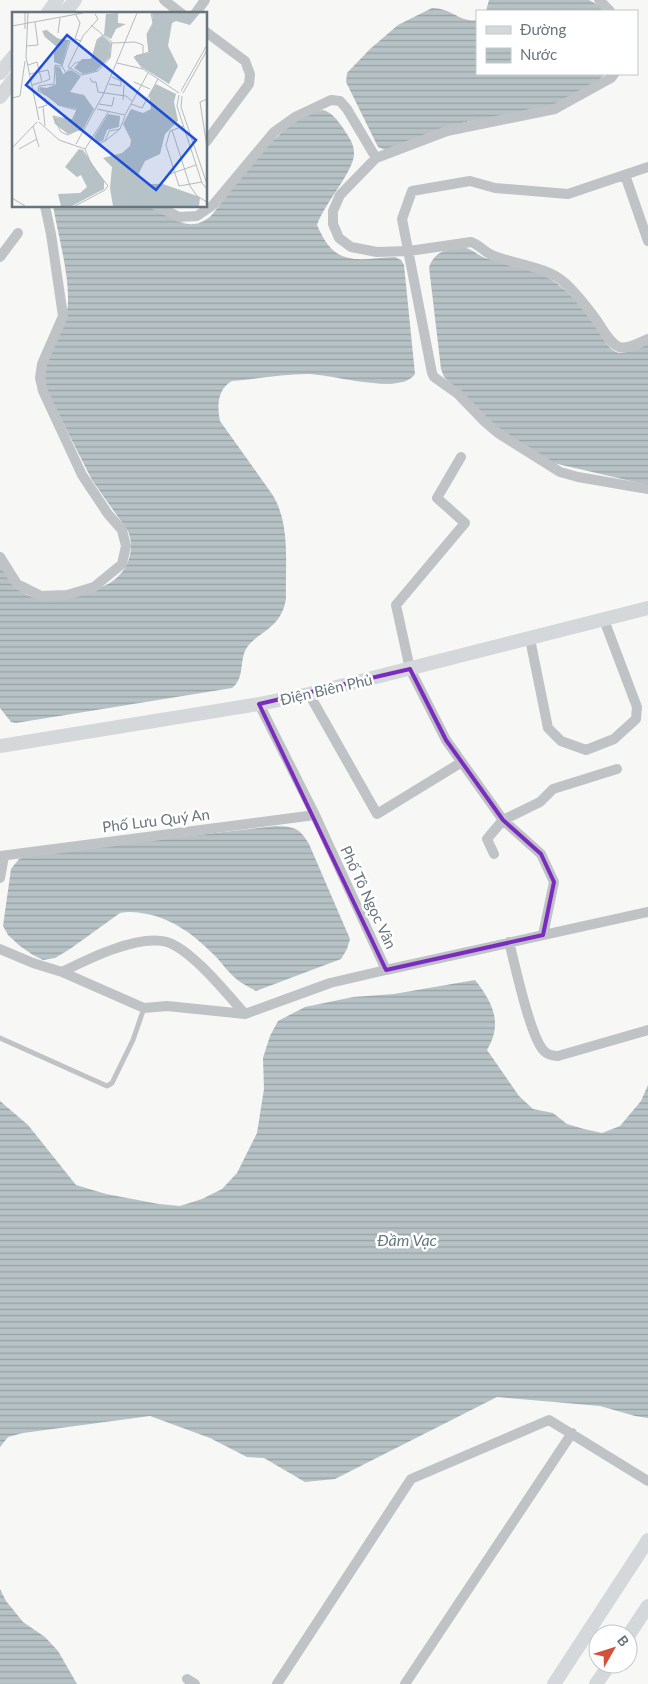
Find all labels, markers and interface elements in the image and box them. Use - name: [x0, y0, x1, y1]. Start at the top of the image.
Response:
- legend: [476, 10, 638, 75]
- inset map: [12, 12, 208, 208]
- text: Đường: [520, 20, 566, 38]
- text: Nước: [520, 45, 557, 63]
- street label: Điện Biên Phủ: [278, 670, 374, 708]
- street label: Phố Lưu Quý An: [101, 804, 211, 836]
- street label: Phố Tô Ngọc Vân: [337, 843, 401, 951]
- water label: Đầm Vạc: [377, 1230, 437, 1249]
- north arrow: [588, 1624, 638, 1674]
- text: B: [614, 1632, 633, 1649]

